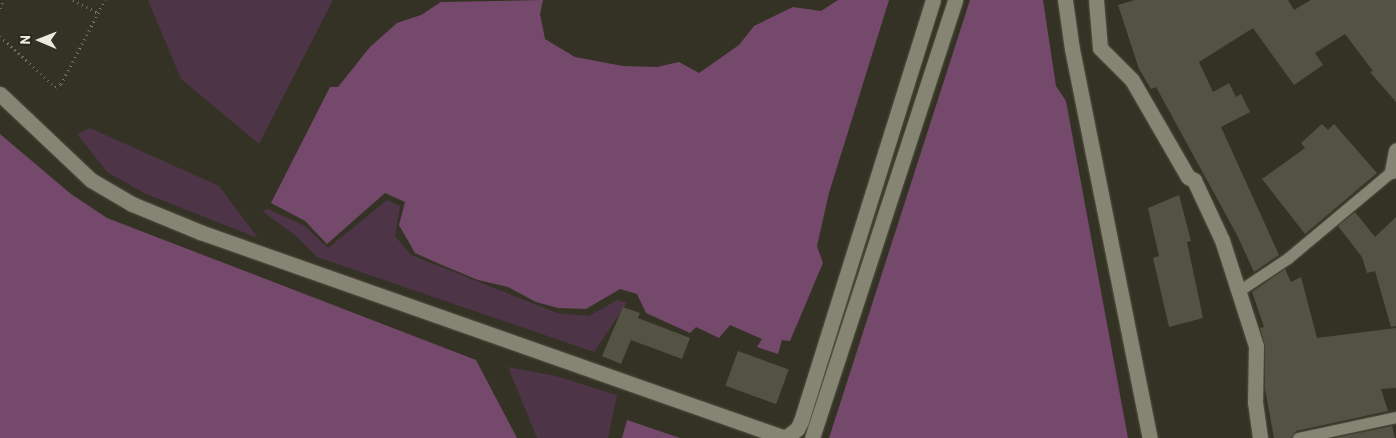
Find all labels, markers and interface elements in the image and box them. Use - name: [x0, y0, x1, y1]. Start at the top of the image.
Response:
- north arrow: [15, 15, 65, 65]
- text: N: [16, 35, 33, 45]

